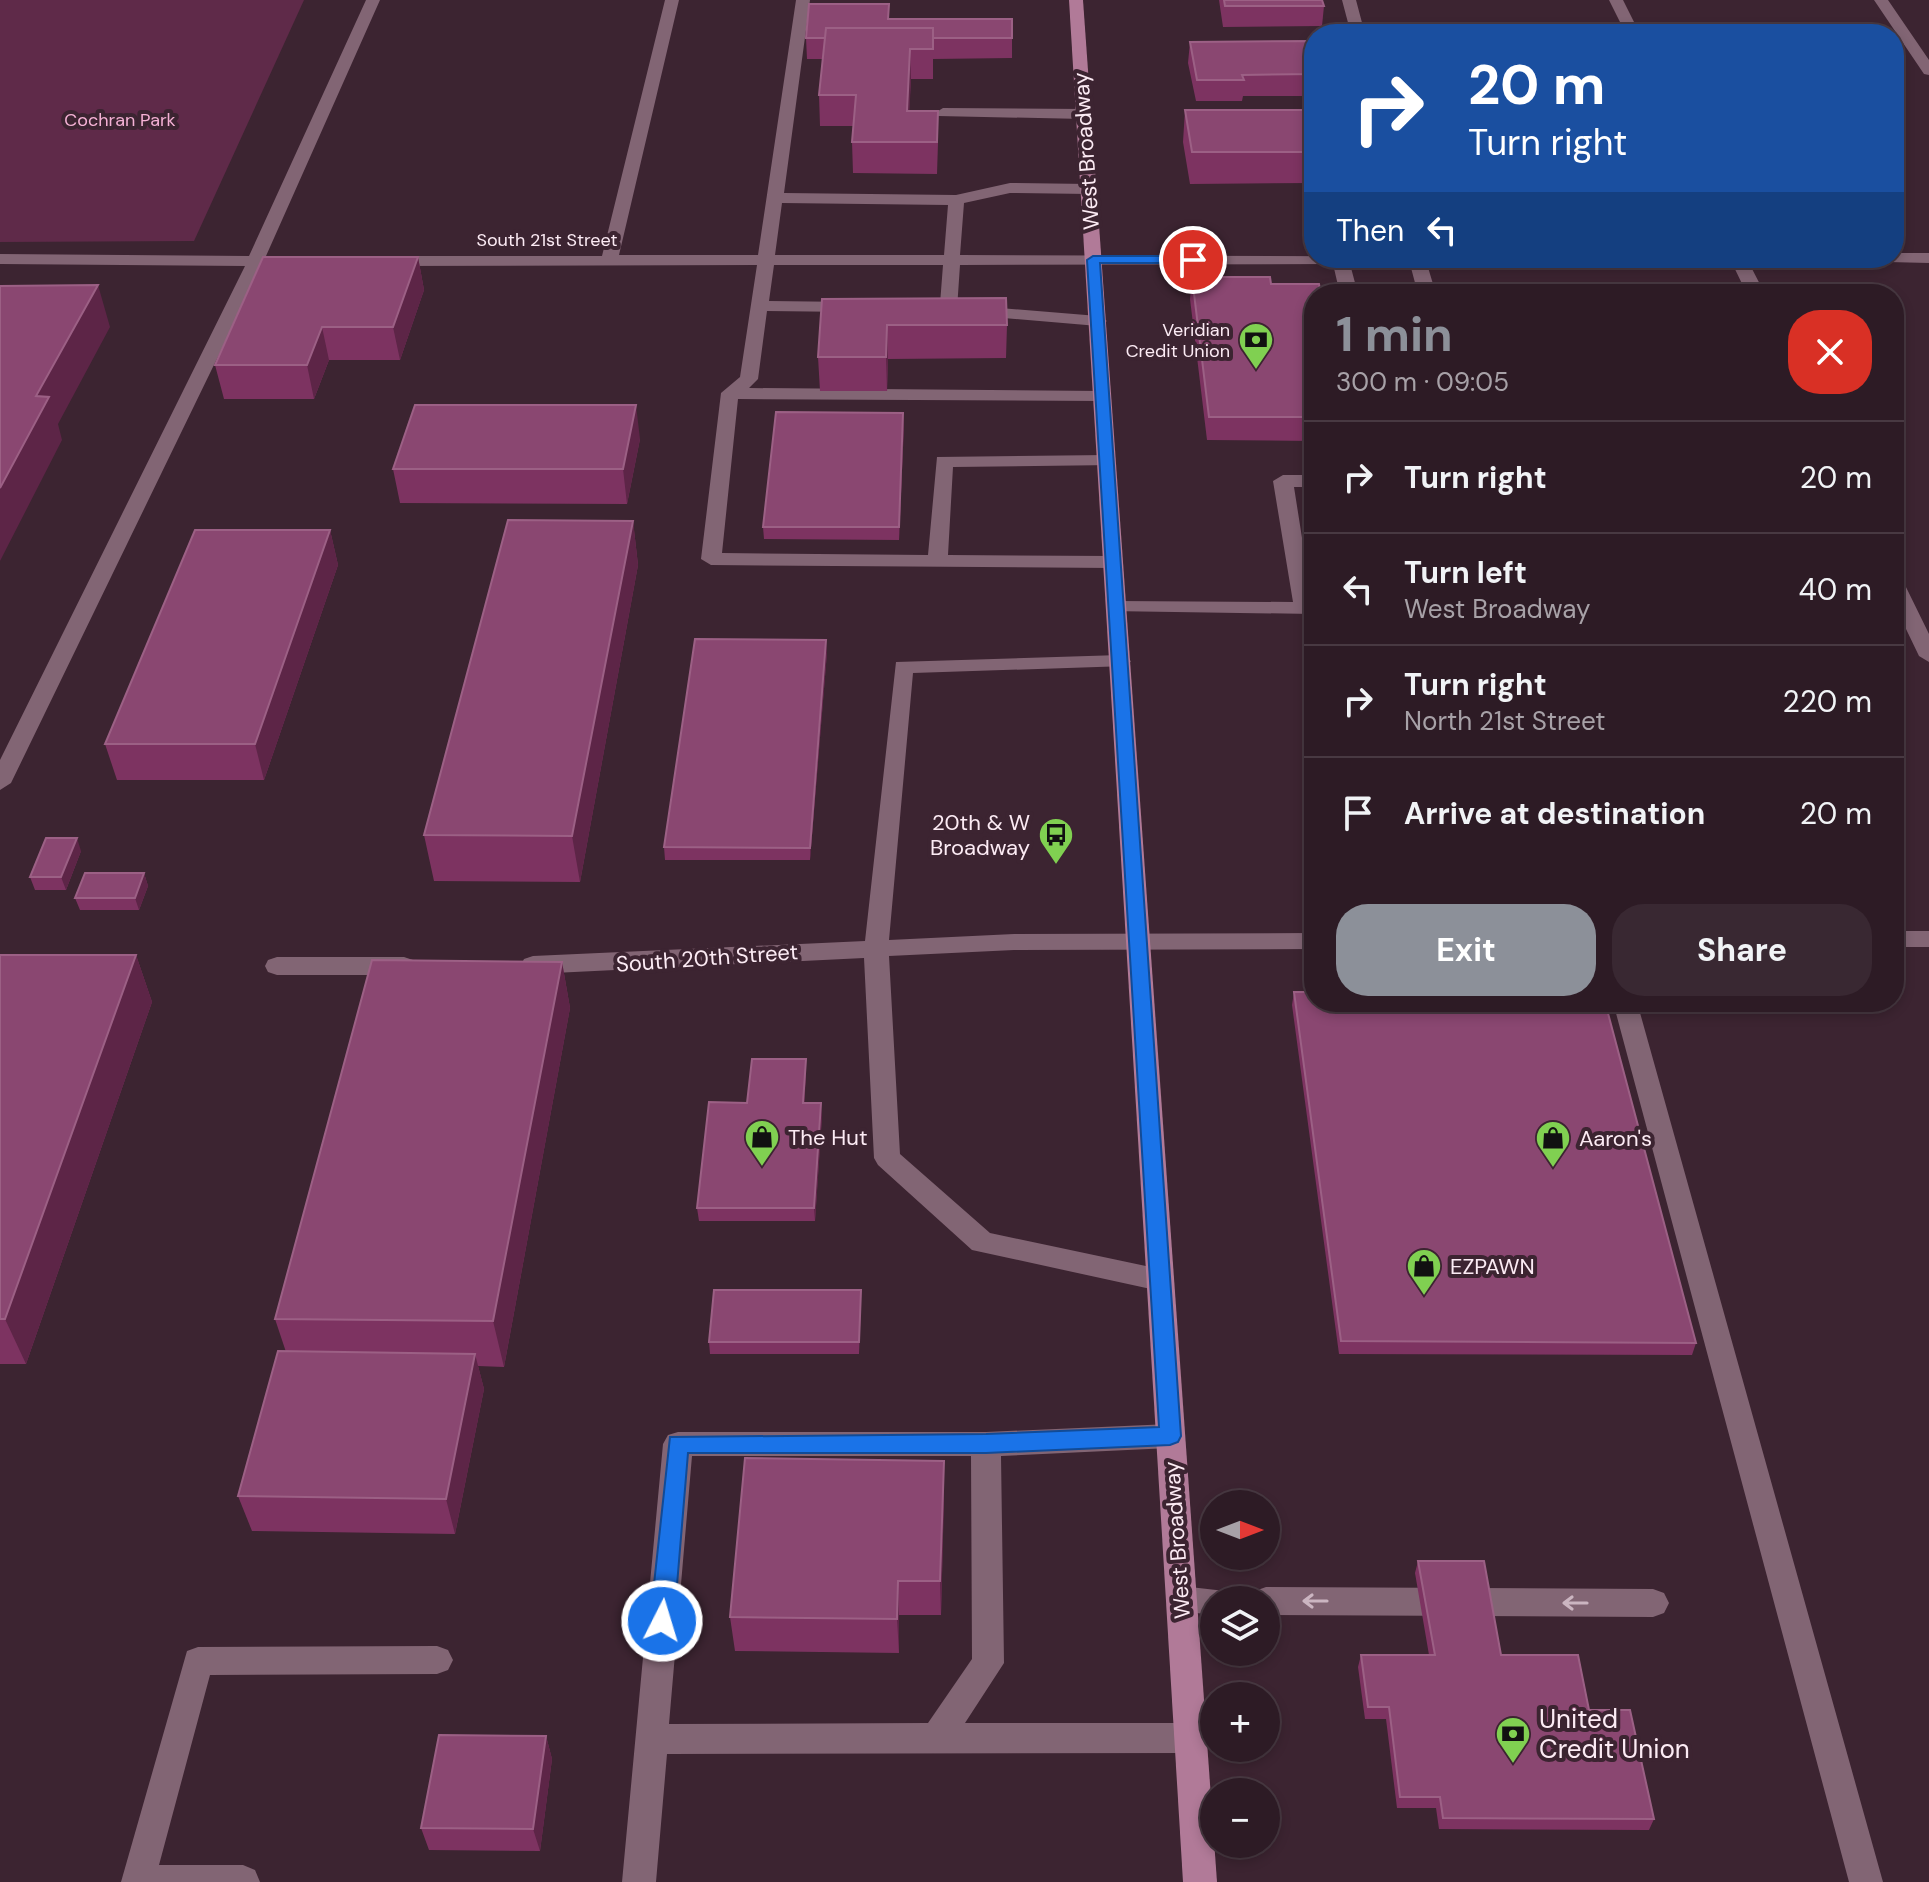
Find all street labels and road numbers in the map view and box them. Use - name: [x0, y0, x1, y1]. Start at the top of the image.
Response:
- street label: West Broadway: [1066, 71, 1106, 231]
- street label: South 21st Street: [476, 228, 618, 252]
- street label: South 20th Street: [615, 937, 799, 979]
- street label: West Broadway: [1157, 1460, 1197, 1620]

